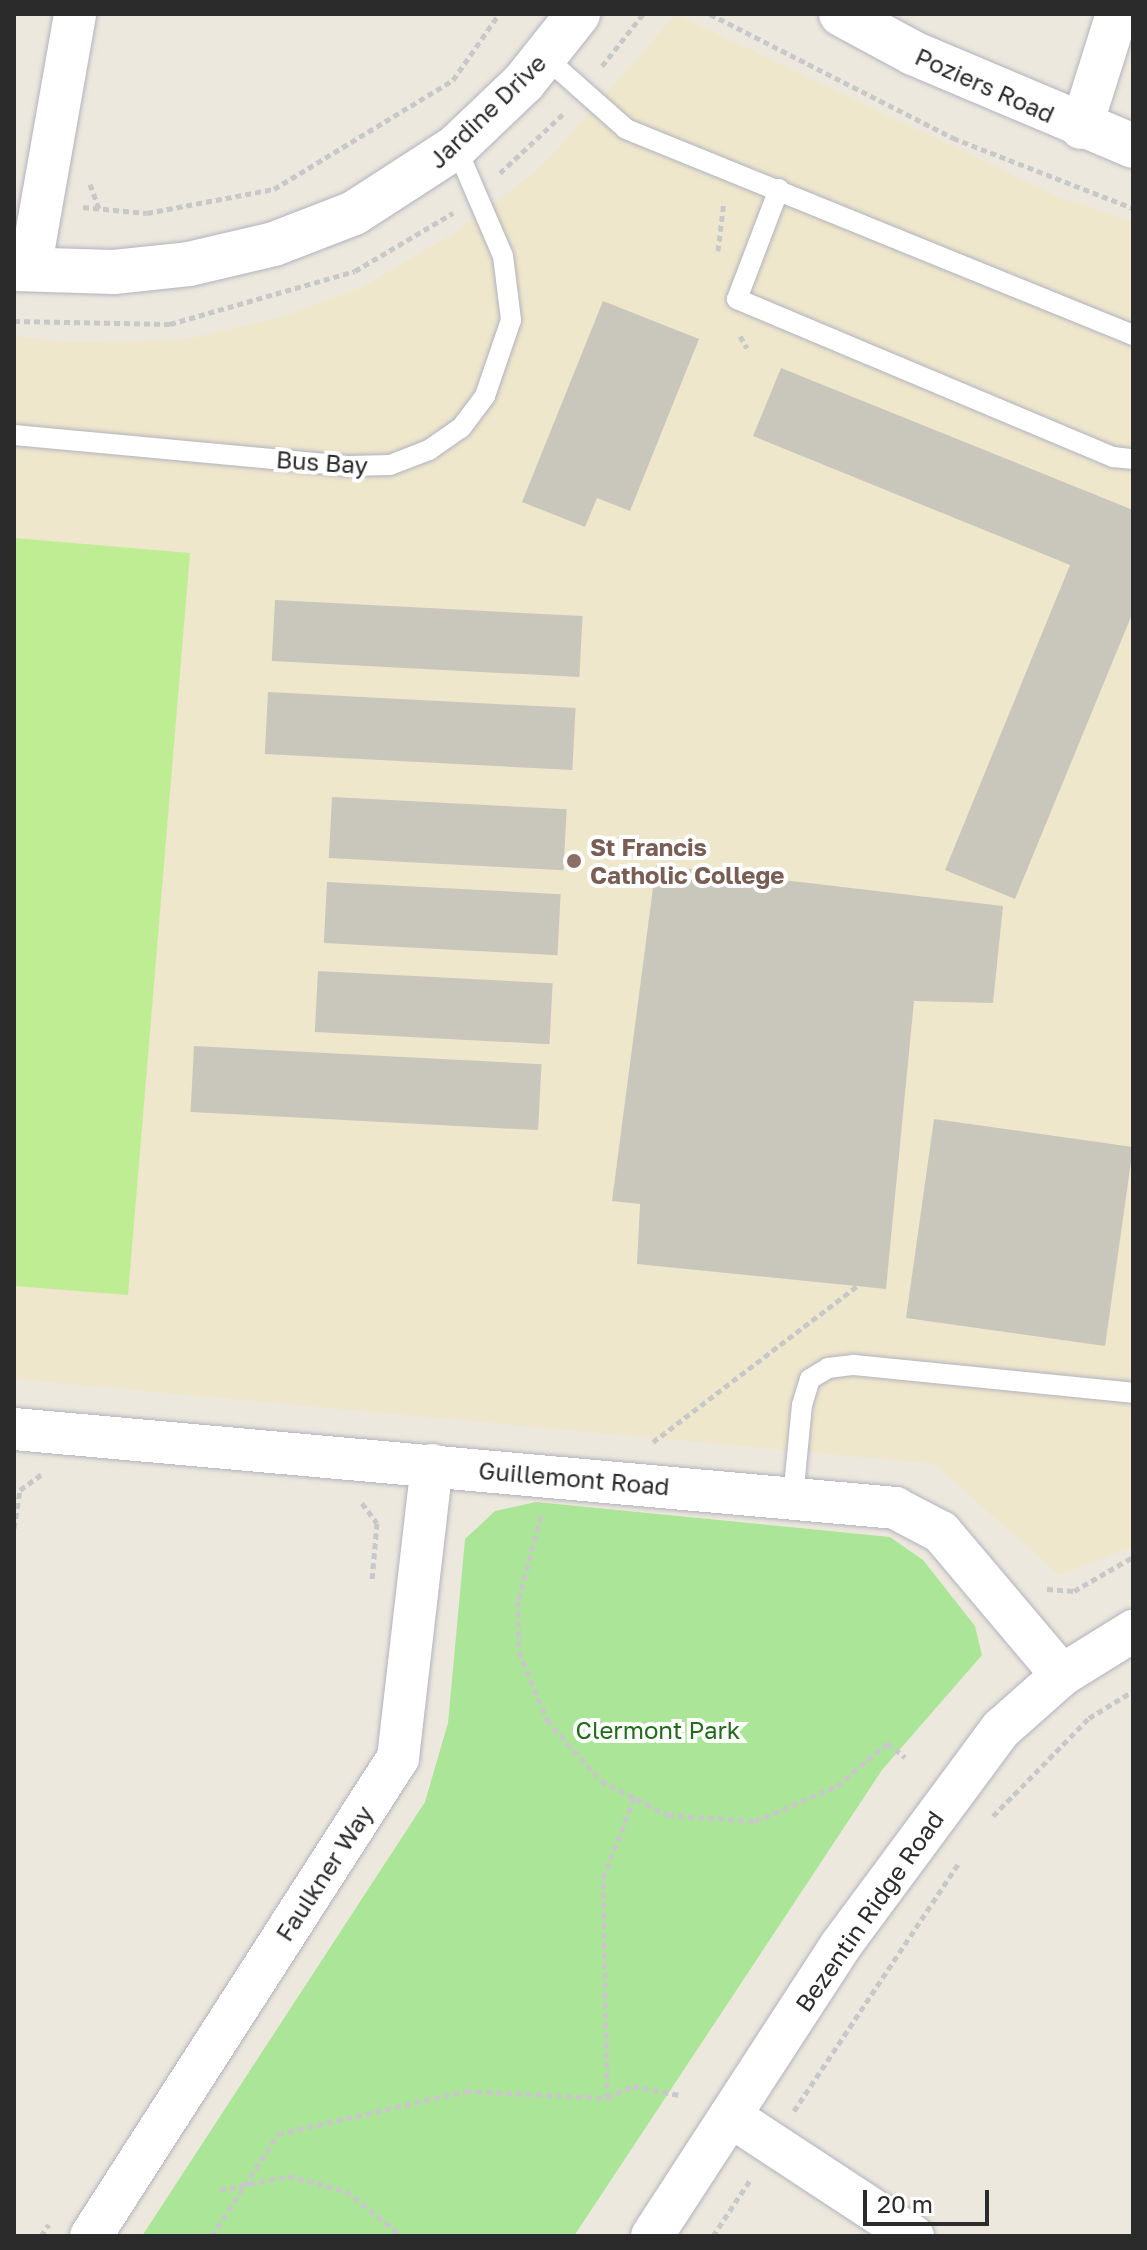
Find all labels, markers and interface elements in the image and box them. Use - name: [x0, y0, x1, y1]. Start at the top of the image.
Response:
- street label: Poziers Road: [911, 41, 1059, 129]
- street label: Jardine Drive: [423, 48, 551, 174]
- street label: Bus Bay: [275, 444, 369, 480]
- place label: St Francis Catholic College: [590, 833, 784, 889]
- marker: St Francis Catholic College: [565, 852, 583, 870]
- street label: Guillemont Road: [477, 1455, 671, 1501]
- park label: Clermont Park: [576, 1716, 740, 1744]
- street label: Faulkner Way: [270, 1800, 378, 1946]
- street label: Bezentin Ridge Road: [789, 1805, 949, 2017]
- scale bar: [867, 2174, 993, 2224]
- text: 20 m: [877, 2189, 933, 2218]

